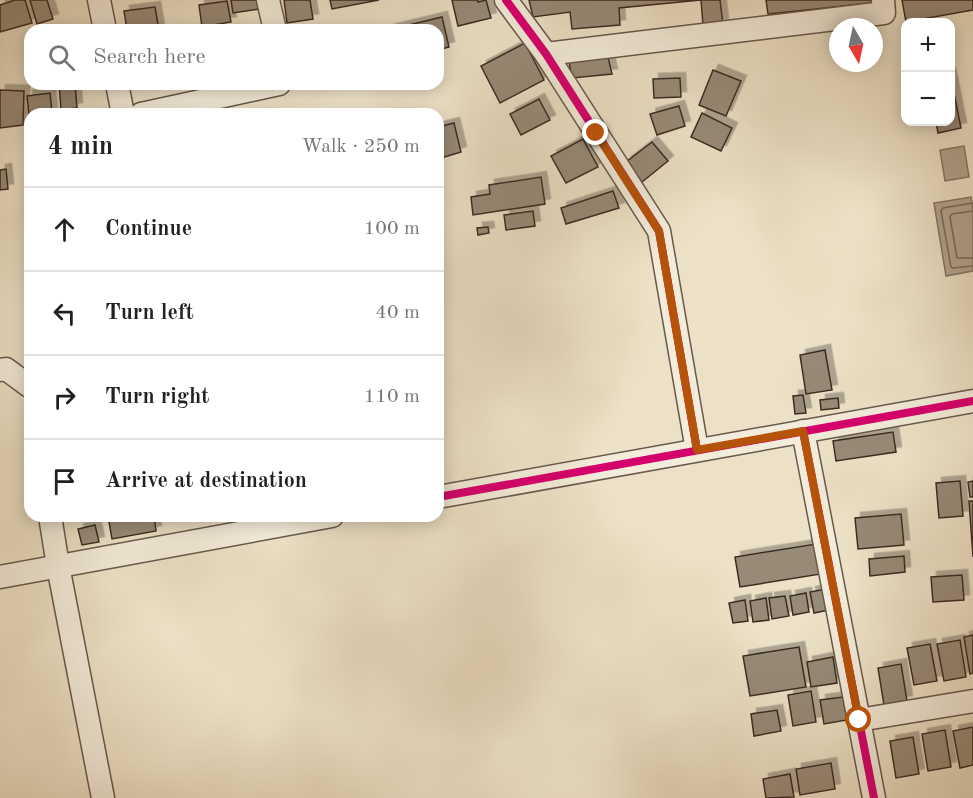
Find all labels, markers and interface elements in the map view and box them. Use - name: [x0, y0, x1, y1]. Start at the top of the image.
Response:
- north arrow: [829, 18, 883, 72]
- map controls: [901, 18, 955, 126]
- button: +: [901, 18, 955, 72]
- search box: [24, 24, 444, 90]
- icon: search: [45, 41, 78, 74]
- text: Search here: [93, 46, 206, 68]
- button: −: [901, 72, 955, 126]
- route end: [582, 119, 608, 145]
- text: 4 min: [48, 134, 113, 160]
- text: Walk · 250 m: [301, 137, 420, 157]
- icon: ahead: [48, 213, 81, 246]
- text: Continue: [105, 218, 192, 240]
- text: 100 m: [364, 219, 420, 239]
- icon: left: [48, 297, 81, 330]
- text: Turn left: [105, 302, 194, 324]
- text: 40 m: [375, 303, 420, 323]
- icon: right: [48, 381, 81, 414]
- text: Turn right: [105, 386, 209, 408]
- text: 110 m: [364, 387, 420, 407]
- icon: arrive: [48, 465, 81, 498]
- text: Arrive at destination: [105, 470, 307, 492]
- route start: [845, 706, 871, 732]

